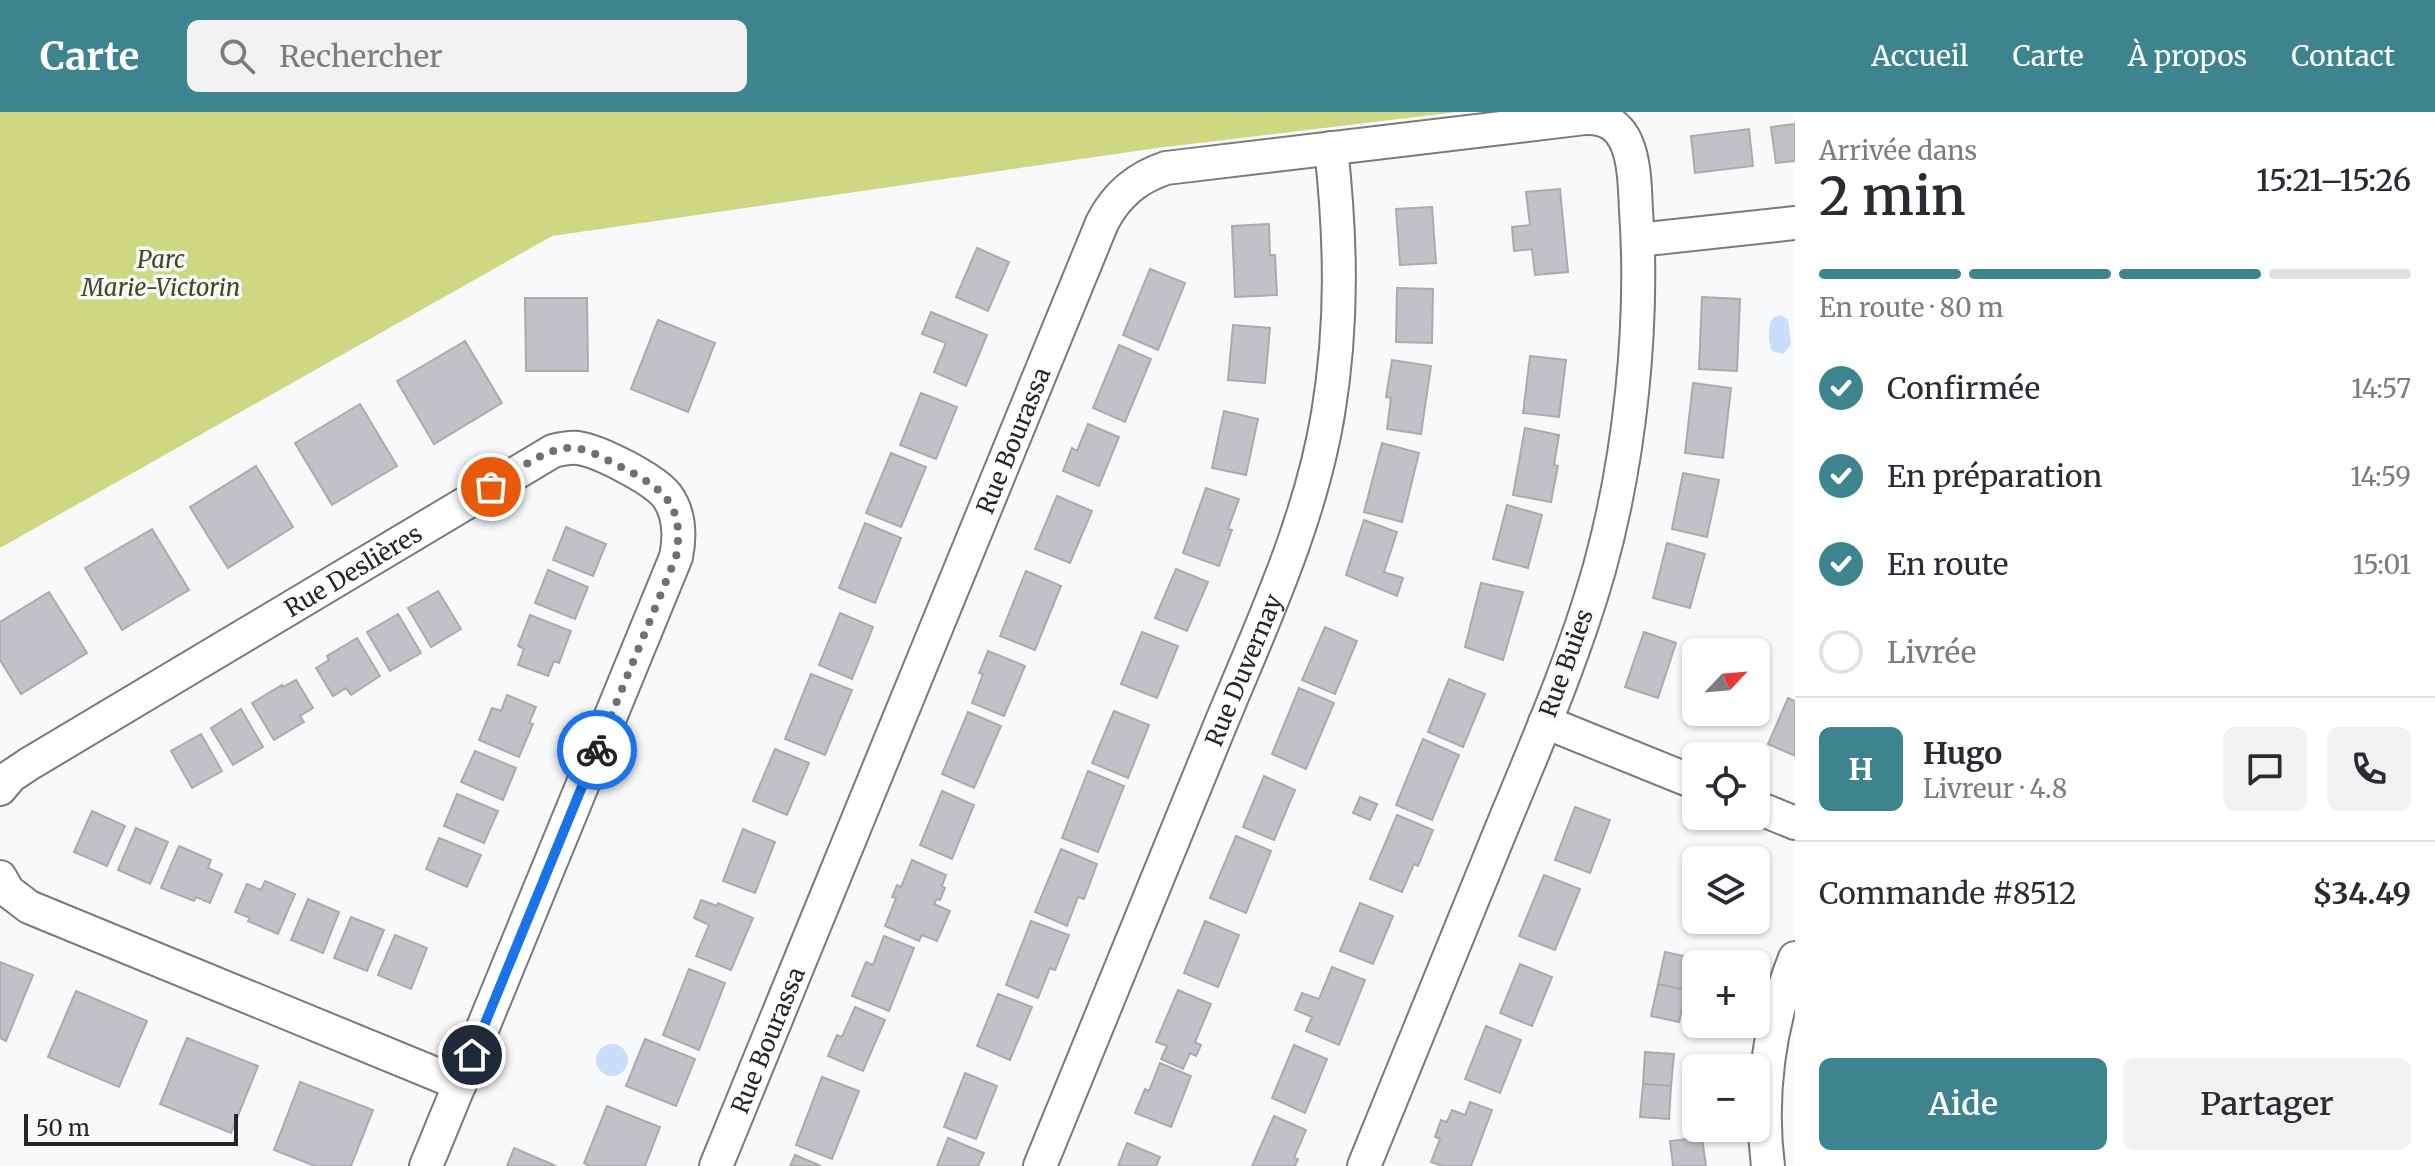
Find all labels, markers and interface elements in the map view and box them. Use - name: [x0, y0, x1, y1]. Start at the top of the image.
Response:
- search box: [187, 20, 747, 92]
- text: Carte: [40, 33, 139, 80]
- icon: search: [215, 34, 259, 78]
- text: Rechercher: [279, 37, 443, 75]
- text: Accueil: [1871, 38, 1969, 74]
- text: Carte: [2013, 38, 2084, 74]
- text: À propos: [2128, 38, 2247, 74]
- text: Contact: [2291, 38, 2395, 74]
- text: Arrivée dans: [1819, 134, 1977, 167]
- text: 15:21–15:26: [2256, 161, 2411, 199]
- text: 2 min: [1819, 164, 1966, 229]
- park label: Parc Marie-Victorin: [81, 244, 240, 303]
- text: En route · 80 m: [1819, 291, 2004, 324]
- street label: Rue Bourassa: [969, 362, 1057, 518]
- icon: check: [1819, 366, 1863, 410]
- text: Confirmée: [1887, 369, 2040, 407]
- text: 14:57: [2351, 372, 2411, 405]
- pin: [457, 453, 525, 521]
- icon: check: [1819, 454, 1863, 498]
- text: En préparation: [1887, 457, 2102, 495]
- text: 14:59: [2350, 460, 2411, 493]
- icon: bag: [469, 465, 513, 509]
- street label: Rue Deslières: [279, 517, 427, 624]
- icon: check: [1819, 542, 1863, 586]
- text: En route: [1887, 545, 2008, 583]
- text: 15:01: [2353, 548, 2411, 581]
- street label: Rue Duvernay: [1198, 589, 1289, 751]
- street label: Rue Buies: [1532, 605, 1600, 721]
- text: Livrée: [1887, 633, 1976, 671]
- north arrow: [1682, 638, 1770, 726]
- map controls: [1682, 638, 1770, 1142]
- courier: [557, 710, 637, 790]
- button: chat: [2223, 727, 2307, 811]
- button: phone: [2327, 727, 2411, 811]
- icon: bike: [575, 728, 619, 772]
- text: Hugo: [1923, 734, 2002, 772]
- button: locate: [1682, 742, 1770, 830]
- text: H: [1849, 750, 1873, 788]
- text: Livreur · 4.8: [1923, 772, 2067, 805]
- button: layers: [1682, 846, 1770, 934]
- text: Commande #8512: [1819, 874, 2077, 912]
- text: $34.49: [2313, 874, 2411, 912]
- button: +: [1682, 950, 1770, 1038]
- street label: Rue Bourassa: [724, 962, 811, 1118]
- pin: [438, 1021, 506, 1089]
- icon: home: [450, 1033, 494, 1077]
- button: −: [1682, 1054, 1770, 1142]
- button: Aide: [1819, 1058, 2107, 1150]
- button: Partager: [2123, 1058, 2411, 1150]
- scale bar: [24, 1110, 238, 1146]
- text: 50 m: [36, 1114, 90, 1142]

